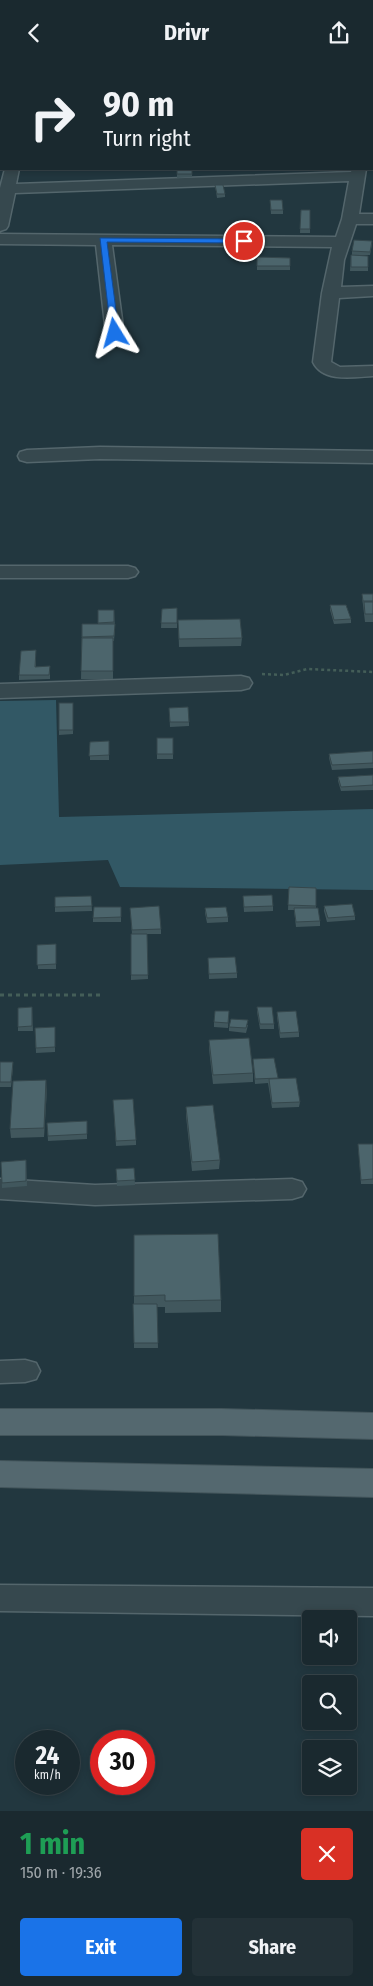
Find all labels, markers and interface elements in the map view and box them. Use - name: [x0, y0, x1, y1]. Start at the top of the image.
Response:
- icon: back: [20, 19, 48, 47]
- text: Drivr: [164, 19, 209, 46]
- icon: share: [325, 19, 353, 47]
- text: 90 m: [103, 83, 174, 125]
- icon: right: [20, 85, 85, 150]
- text: Turn right: [103, 125, 191, 152]
- pin: [223, 220, 265, 262]
- icon: arrive: [230, 227, 258, 255]
- position arrow: [88, 306, 140, 358]
- map controls: [302, 1610, 357, 1795]
- button: sound: [302, 1610, 357, 1665]
- button: search: [302, 1675, 357, 1730]
- speed limit sign: 30: [90, 1730, 155, 1795]
- button: layers: [302, 1740, 357, 1795]
- text: 24: [36, 1741, 59, 1771]
- text: km/h: [34, 1768, 61, 1782]
- text: 1 min: [20, 1826, 85, 1862]
- button: close: [301, 1828, 353, 1880]
- text: 150 m · 19:36: [20, 1863, 102, 1882]
- button: Exit: [20, 1918, 182, 1976]
- button: Share: [192, 1918, 353, 1976]

